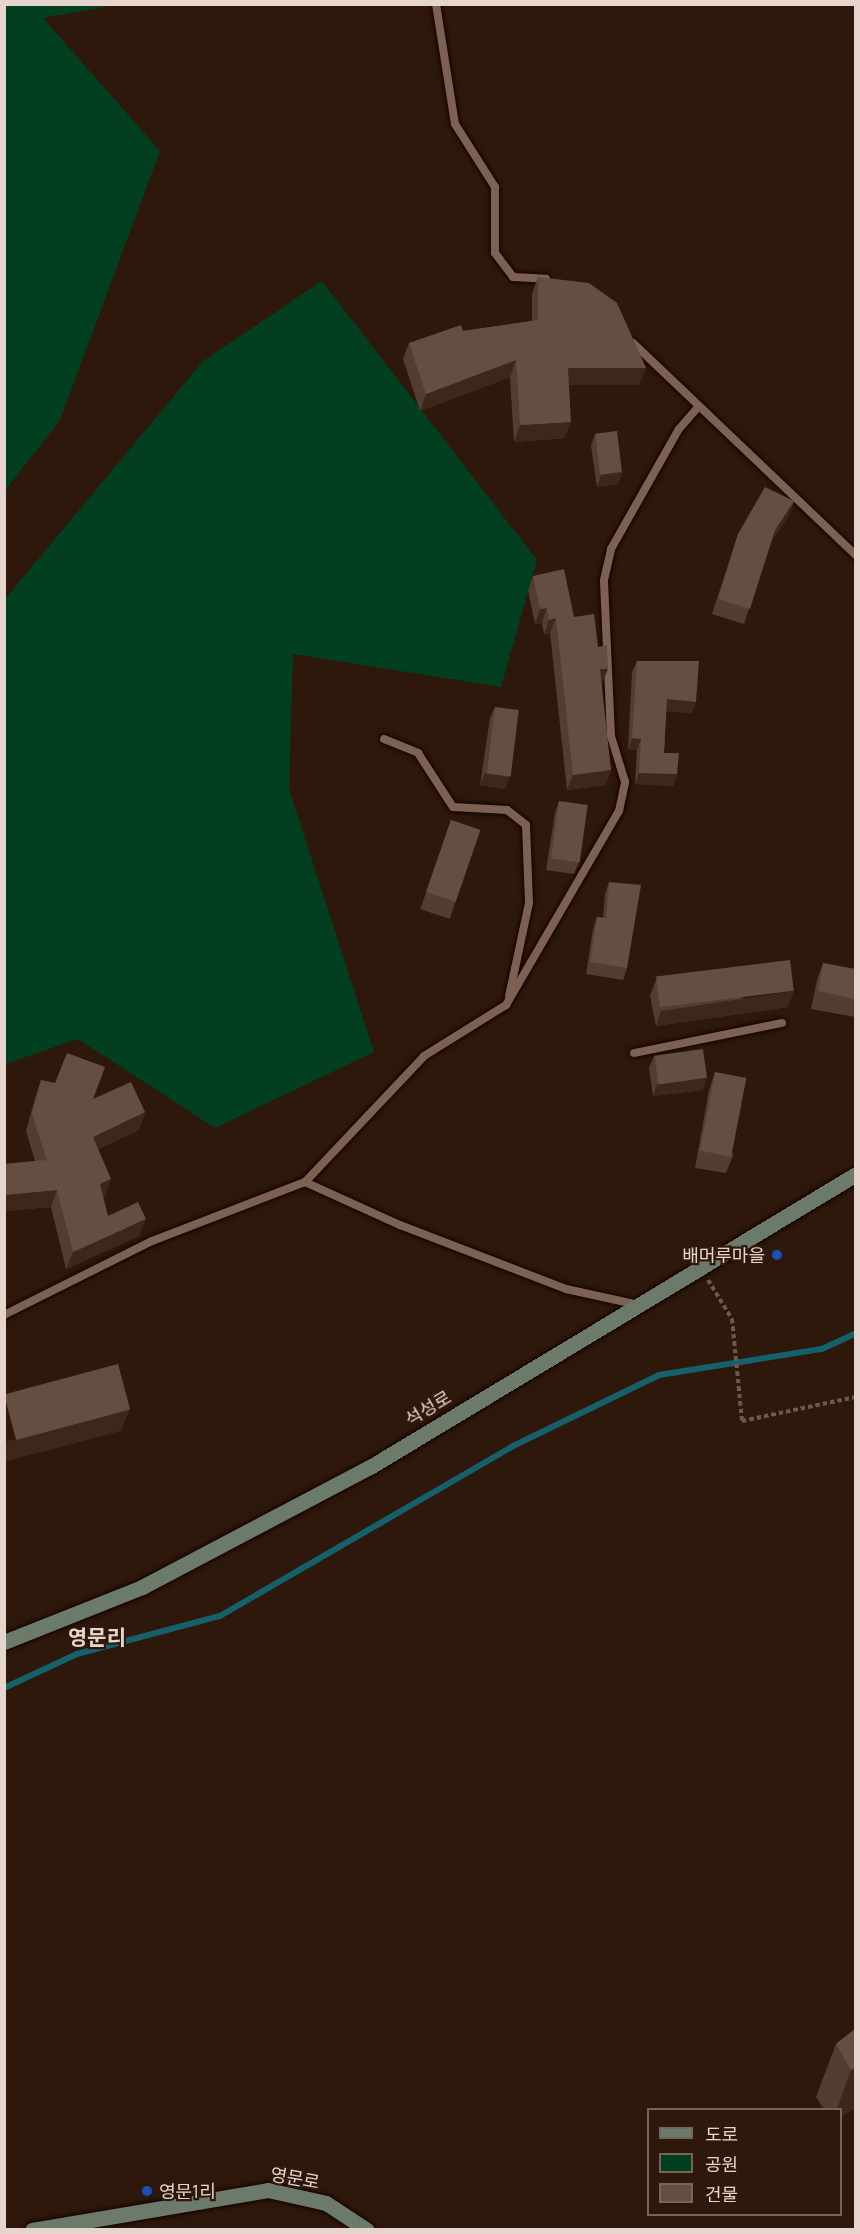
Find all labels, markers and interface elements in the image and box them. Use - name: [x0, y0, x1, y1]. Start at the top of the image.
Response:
- place label: 배머루마을: [682, 1244, 765, 1266]
- marker: 배머루마을: [770, 1248, 784, 1262]
- street label: 석성로: [401, 1386, 455, 1430]
- district label: 영문리: [68, 1624, 126, 1650]
- legend: [647, 2108, 842, 2216]
- text: 도로: [705, 2122, 738, 2146]
- text: 공원: [705, 2152, 738, 2176]
- street label: 영문로: [269, 2163, 321, 2193]
- place label: 영문1리: [159, 2180, 216, 2202]
- text: 건물: [705, 2182, 738, 2206]
- marker: 영문1리: [140, 2184, 154, 2198]

